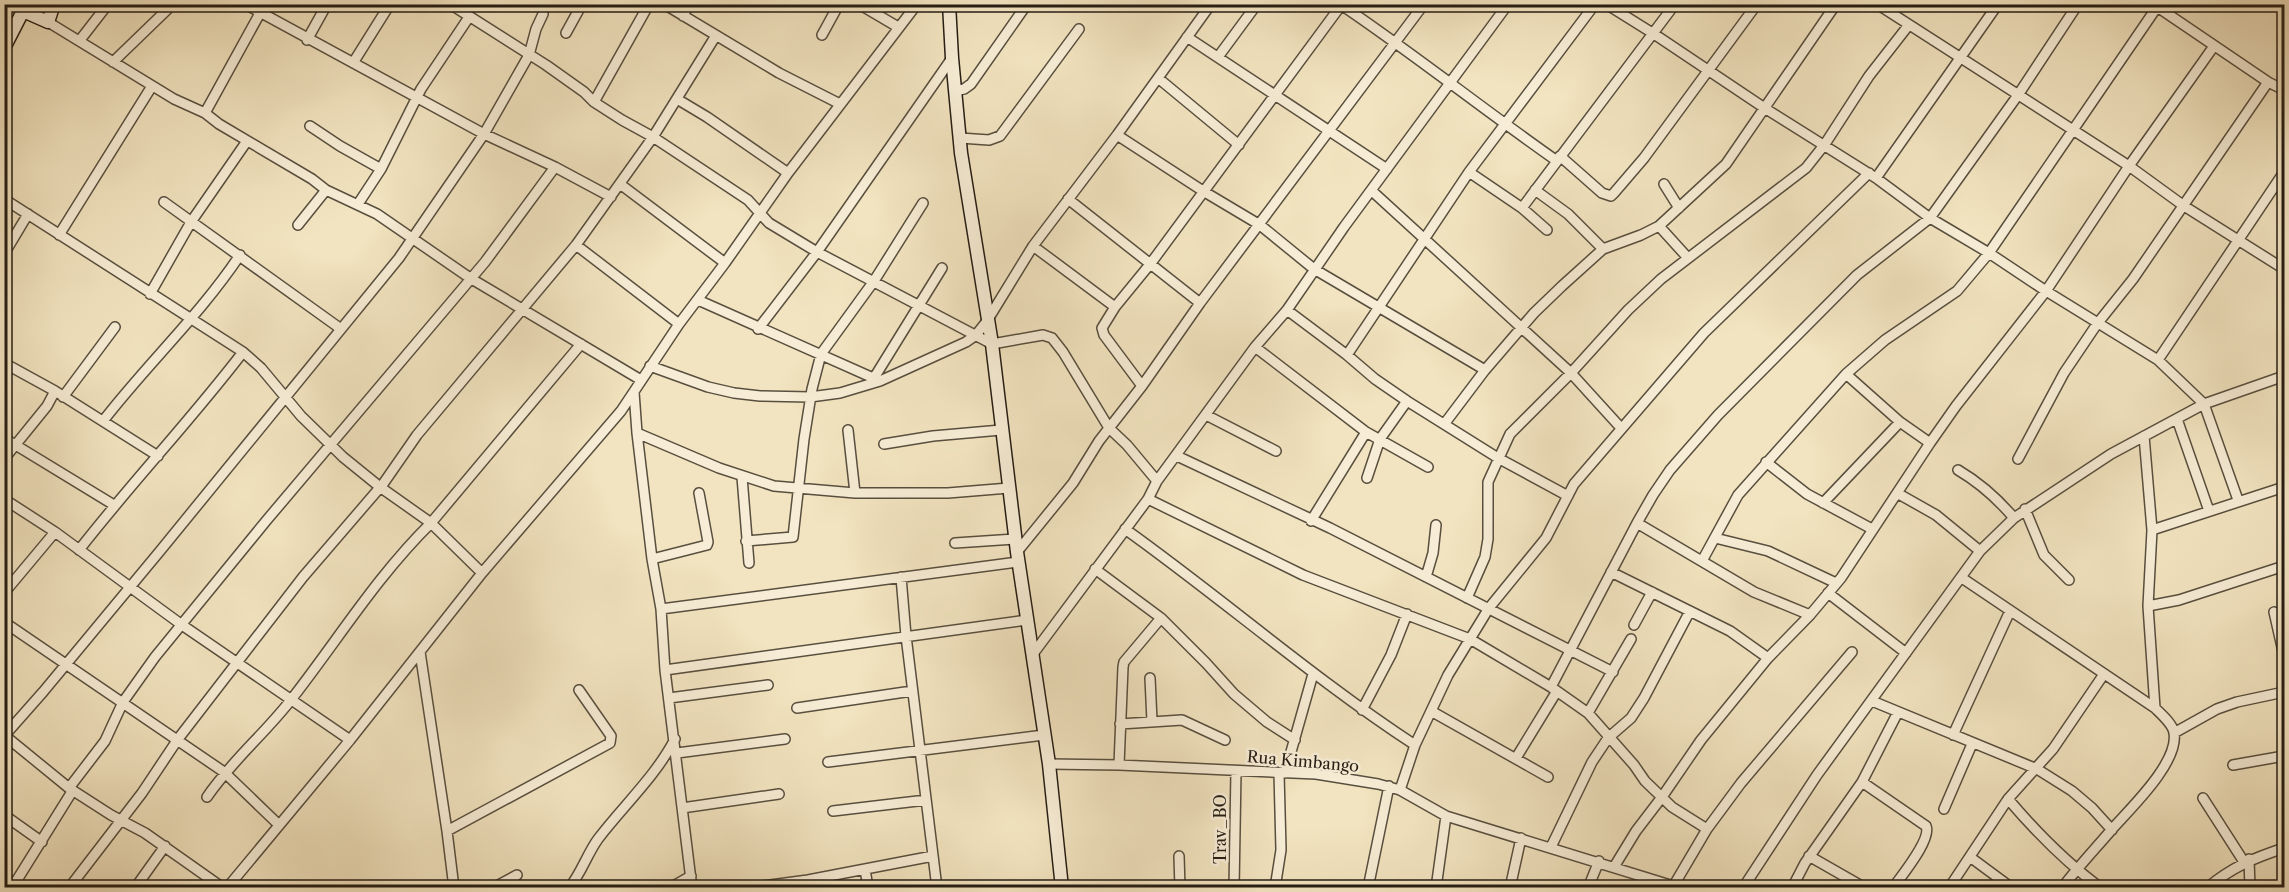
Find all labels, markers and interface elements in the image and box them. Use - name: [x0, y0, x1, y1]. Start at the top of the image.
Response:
- street label: Rua Kimbango: [1246, 746, 1360, 776]
- street label: Trav_BO: [1210, 794, 1230, 864]

